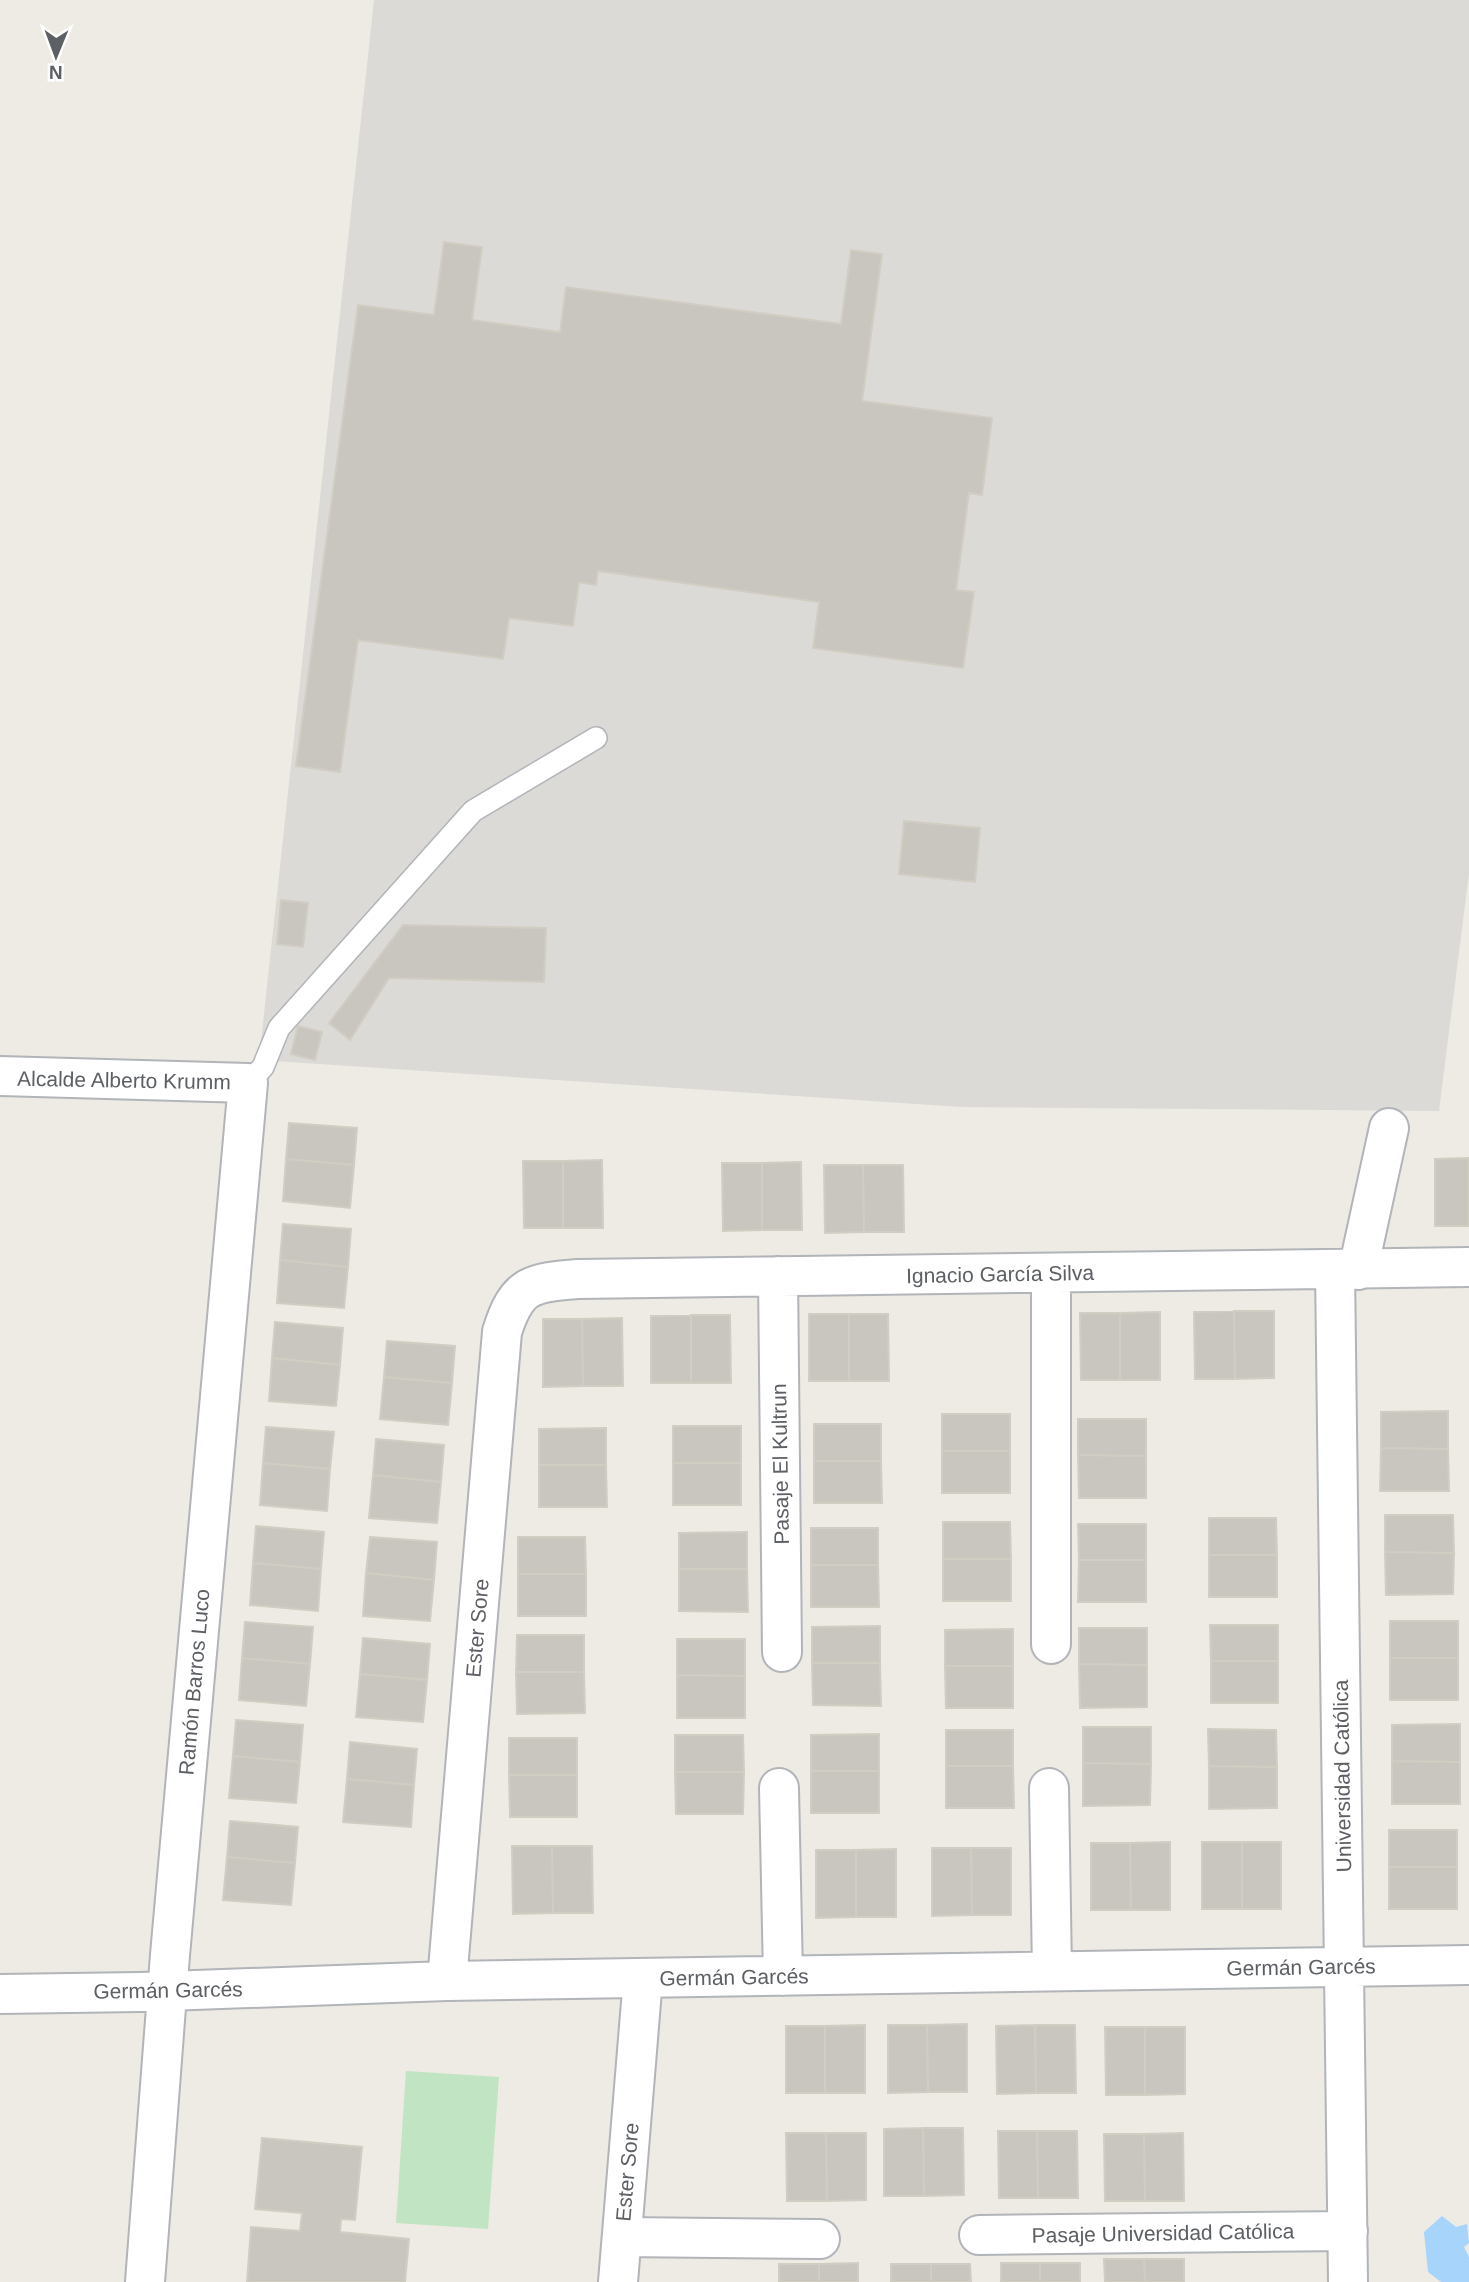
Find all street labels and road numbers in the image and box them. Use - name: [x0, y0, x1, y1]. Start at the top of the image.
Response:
- street label: Alcalde Alberto Krumm: [17, 1067, 231, 1093]
- street label: Ignacio García Silva: [906, 1261, 1094, 1287]
- street label: Pasaje El Kultrun: [767, 1383, 793, 1545]
- street label: Ester Sore: [461, 1578, 493, 1678]
- street label: Ramón Barros Luco: [174, 1588, 214, 1776]
- street label: Universidad Católica: [1329, 1679, 1355, 1872]
- street label: Germán Garcés: [1226, 1954, 1376, 1980]
- street label: Germán Garcés: [659, 1964, 809, 1990]
- street label: Germán Garcés: [93, 1977, 243, 2003]
- street label: Ester Sore: [611, 2122, 643, 2222]
- street label: Pasaje Universidad Católica: [1031, 2219, 1295, 2247]

